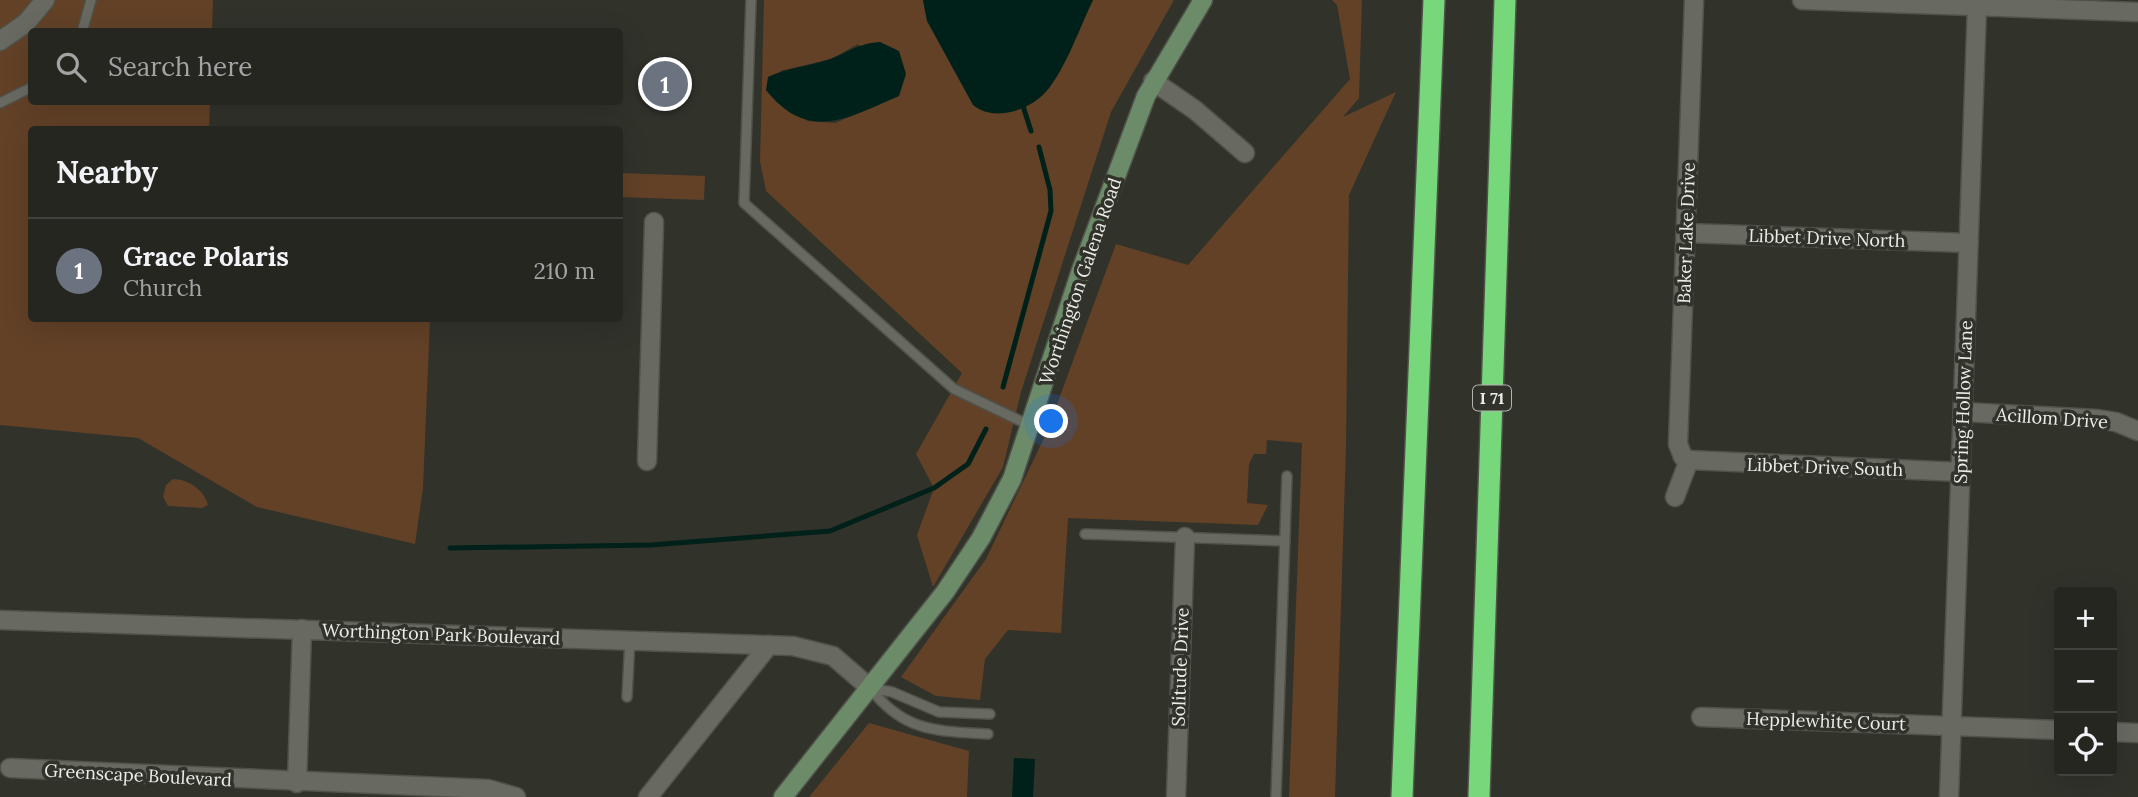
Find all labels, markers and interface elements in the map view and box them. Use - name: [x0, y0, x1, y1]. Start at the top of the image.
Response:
- search box: [28, 28, 623, 105]
- icon: search: [52, 48, 90, 86]
- text: Search here: [108, 50, 252, 83]
- pin: 1: [642, 58, 688, 110]
- text: Nearby: [56, 153, 158, 191]
- street label: Baker Lake Drive: [1672, 162, 1700, 304]
- street label: Worthington Galena Road: [1034, 175, 1126, 387]
- street label: Libbet Drive North: [1748, 224, 1906, 252]
- text: Grace Polaris: [123, 240, 289, 273]
- text: 1: [74, 256, 84, 285]
- text: 210 m: [533, 256, 595, 285]
- text: Church: [123, 273, 202, 302]
- street label: Spring Hollow Lane: [1949, 320, 1977, 484]
- road number: I 71: [1473, 386, 1511, 410]
- street label: Acillom Drive: [1994, 403, 2109, 433]
- your location: [1034, 404, 1068, 438]
- street label: Libbet Drive South: [1746, 453, 1904, 481]
- map controls: [2054, 587, 2117, 776]
- button: +: [2054, 587, 2117, 650]
- street label: Solitude Drive: [1166, 607, 1194, 727]
- street label: Worthington Park Boulevard: [321, 618, 561, 650]
- button: −: [2054, 650, 2117, 713]
- street label: Hepplewhite Court: [1746, 707, 1906, 735]
- button: locate: [2054, 713, 2117, 776]
- street label: Greenscape Boulevard: [44, 759, 233, 791]

